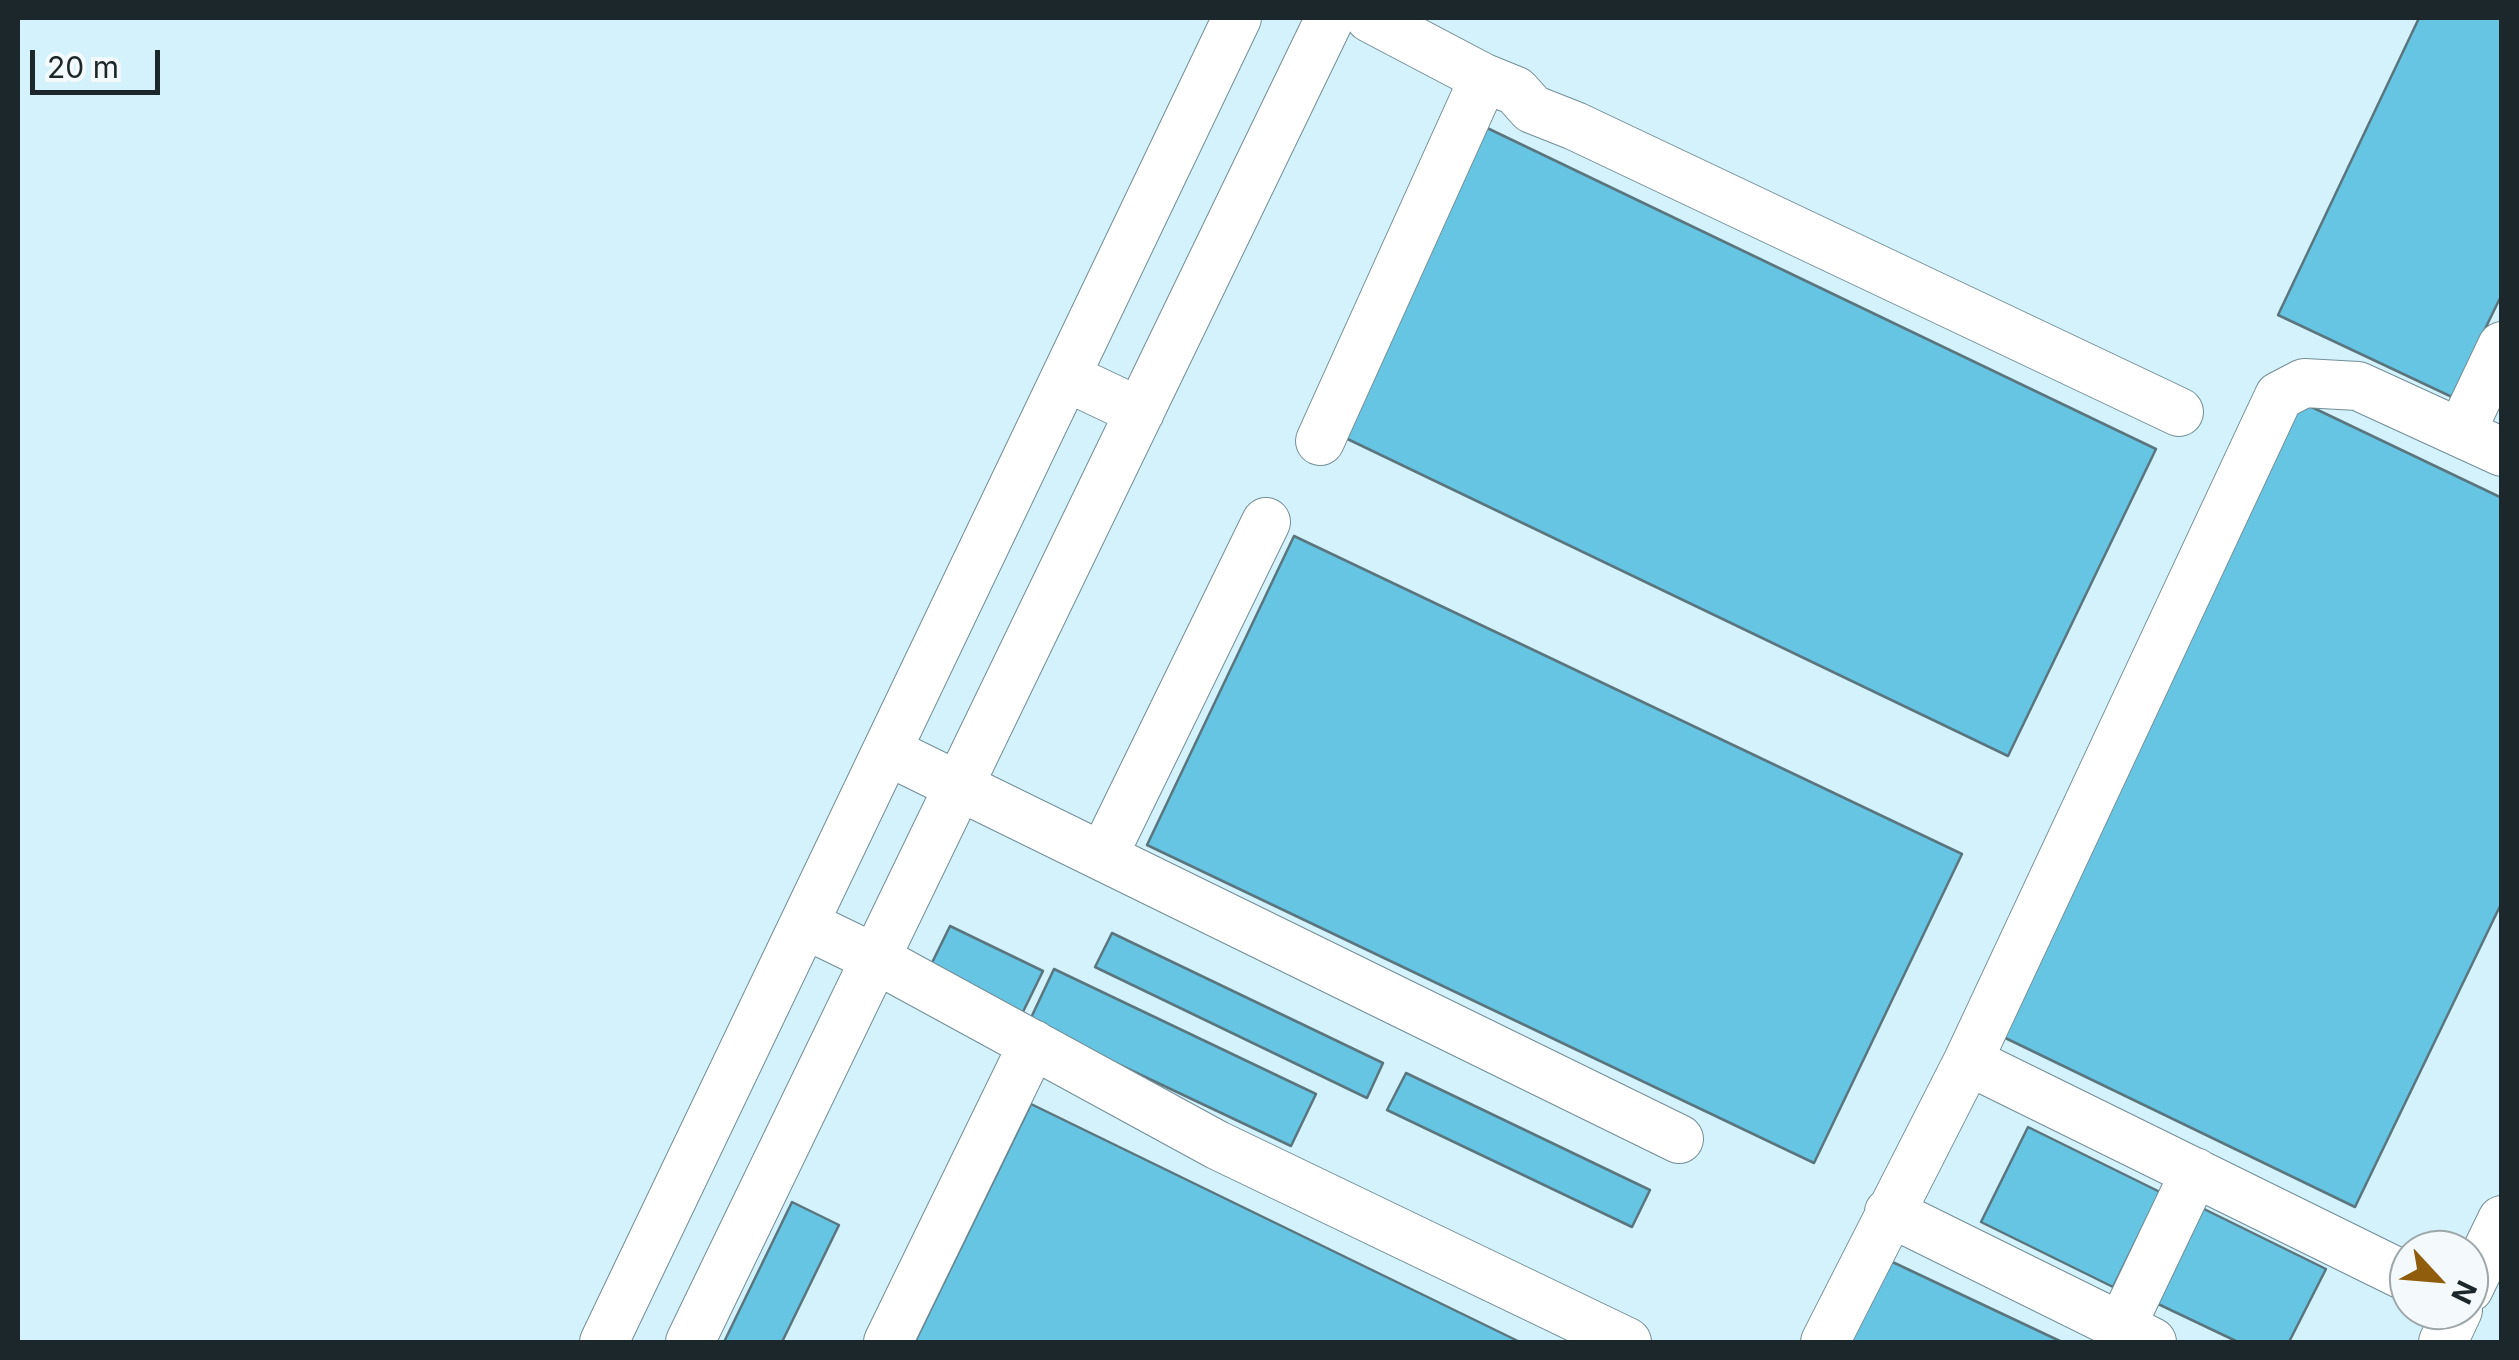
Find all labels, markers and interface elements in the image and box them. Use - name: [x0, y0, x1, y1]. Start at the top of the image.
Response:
- scale bar: [35, 30, 165, 92]
- text: 20 m: [47, 49, 119, 85]
- north arrow: [2389, 1230, 2489, 1330]
- text: N: [2444, 1275, 2484, 1309]

